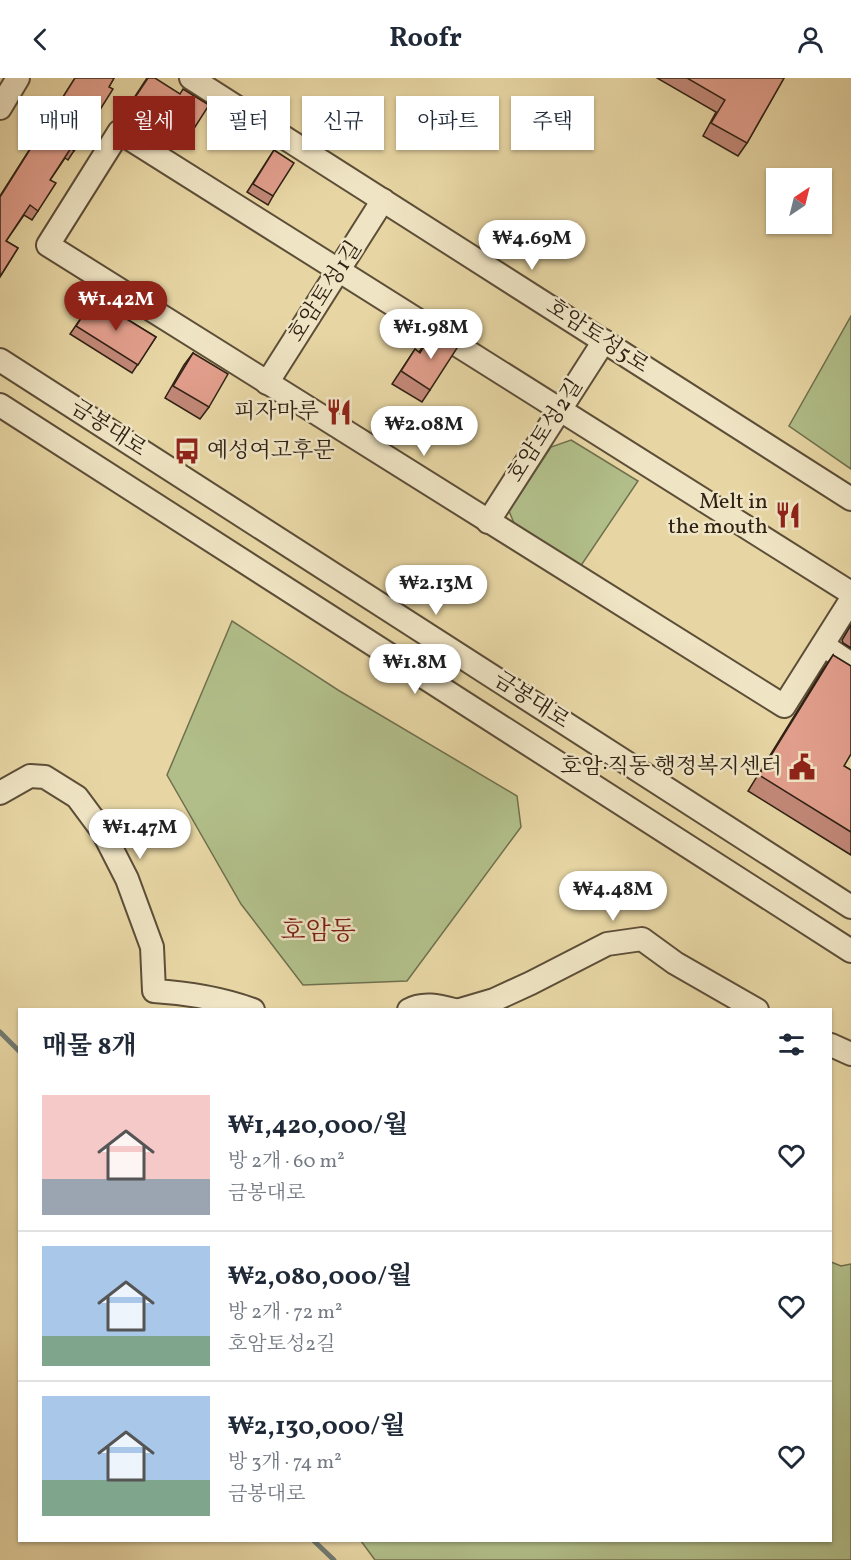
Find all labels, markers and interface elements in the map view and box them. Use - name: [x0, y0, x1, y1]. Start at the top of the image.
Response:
- text: Roofr: [389, 20, 462, 58]
- icon: back: [24, 23, 57, 56]
- icon: person: [794, 23, 827, 56]
- chip: 매매: [18, 96, 101, 150]
- chip: 월세: [113, 96, 195, 150]
- chip: 필터: [207, 96, 290, 150]
- chip: 신규: [302, 96, 384, 150]
- chip: 아파트: [396, 96, 499, 150]
- chip: 주택: [511, 96, 594, 150]
- north arrow: [766, 168, 832, 234]
- map controls: [766, 168, 832, 234]
- pin: ₩4.69M: [483, 220, 581, 271]
- text: ₩4.69M: [492, 225, 572, 253]
- street label: 호암토성1길: [282, 235, 370, 349]
- pin: ₩1.42M: [67, 281, 165, 332]
- text: ₩1.42M: [78, 286, 154, 314]
- street label: 호암토성5로: [540, 292, 654, 382]
- pin: ₩1.98M: [382, 309, 480, 360]
- text: ₩1.98M: [394, 314, 468, 342]
- street label: 호암토성2길: [501, 373, 591, 489]
- street label: 금봉대로: [64, 393, 152, 465]
- place label: 피자마루: [234, 397, 319, 428]
- restaurant icon: 피자마루: [324, 397, 354, 427]
- pin: ₩2.08M: [375, 406, 473, 457]
- text: ₩2.08M: [385, 411, 463, 439]
- bus stop icon: 예성여고후문: [172, 436, 202, 466]
- place label: 예성여고후문: [207, 436, 335, 467]
- place label: Melt in the mouth: [668, 487, 768, 543]
- restaurant icon: Melt in the mouth: [773, 500, 803, 530]
- pin: ₩2.13M: [387, 565, 485, 616]
- text: ₩2.13M: [399, 570, 473, 598]
- pin: ₩1.8M: [373, 644, 457, 695]
- text: ₩1.8M: [383, 649, 447, 677]
- street label: 금봉대로: [487, 665, 575, 737]
- place label: 호암·직동 행정복지센터: [560, 752, 782, 783]
- public building icon: 호암·직동 행정복지센터: [787, 752, 817, 782]
- pin: ₩1.47M: [91, 809, 189, 860]
- text: ₩1.47M: [103, 814, 177, 842]
- pin: ₩4.48M: [564, 871, 662, 922]
- text: ₩4.48M: [573, 876, 653, 904]
- district label: 호암동: [280, 914, 356, 950]
- icon: filters: [775, 1028, 808, 1061]
- text: 매물 8개: [42, 1029, 137, 1065]
- text: ₩1,420,000/월: [228, 1108, 408, 1144]
- icon: home: [90, 1119, 162, 1191]
- icon: heart: [775, 1139, 808, 1172]
- text: 방 2개 · 60 m²: [228, 1148, 345, 1176]
- text: 금봉대로: [228, 1180, 305, 1208]
- text: ₩2,080,000/월: [228, 1259, 412, 1295]
- icon: home: [90, 1270, 162, 1342]
- icon: heart: [775, 1290, 808, 1323]
- text: 방 2개 · 72 m²: [228, 1299, 342, 1327]
- text: 호암토성2길: [228, 1331, 335, 1359]
- text: ₩2,130,000/월: [228, 1409, 405, 1445]
- icon: home: [90, 1420, 162, 1492]
- icon: heart: [775, 1440, 808, 1473]
- text: 방 3개 · 74 m²: [228, 1449, 342, 1477]
- text: 금봉대로: [228, 1481, 305, 1509]

